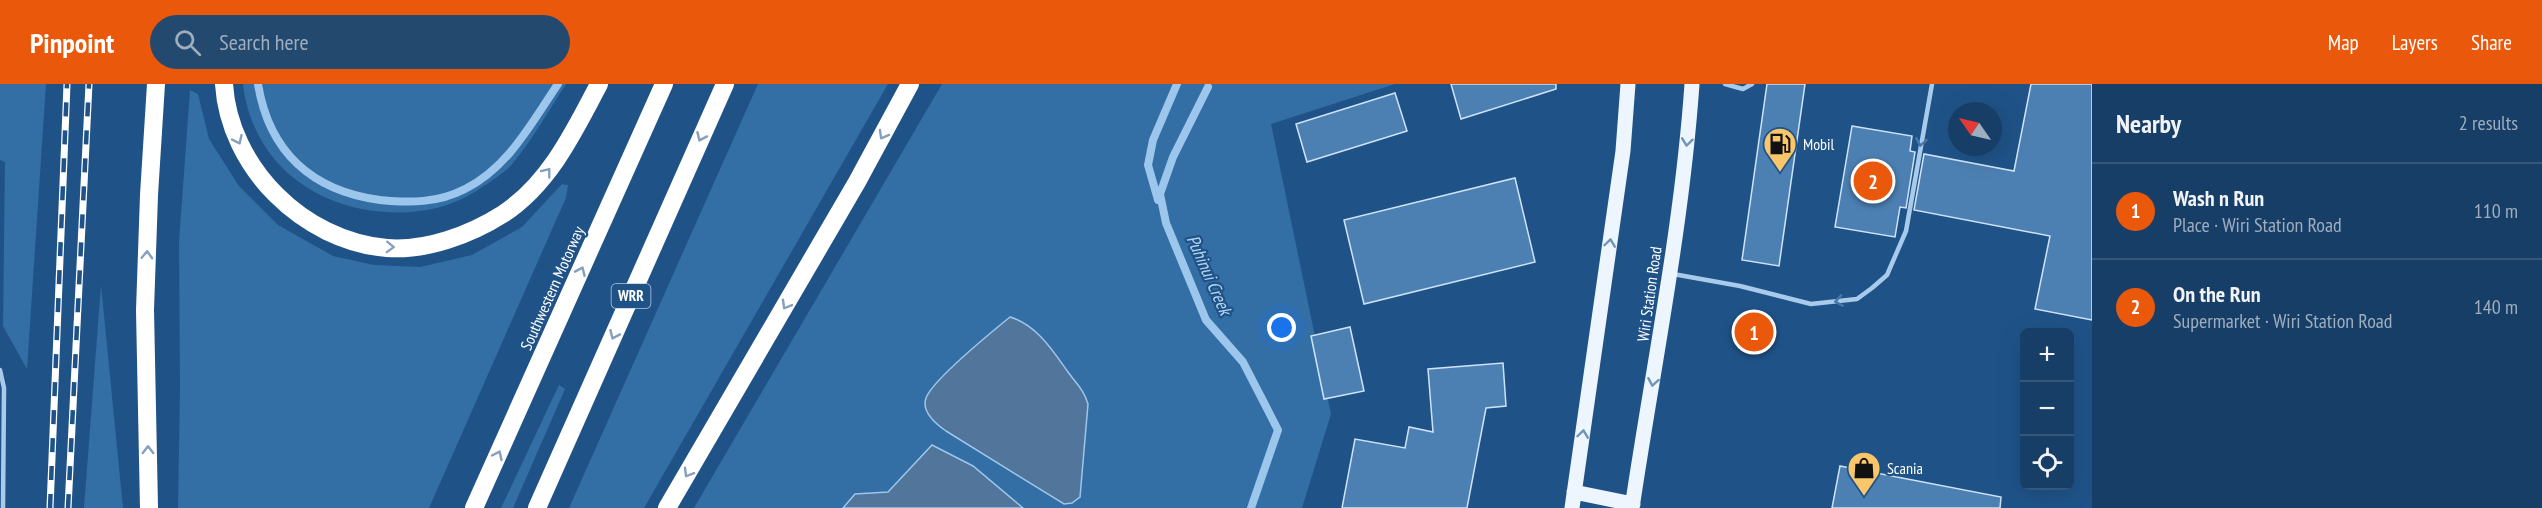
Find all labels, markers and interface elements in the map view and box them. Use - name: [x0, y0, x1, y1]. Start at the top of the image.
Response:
- search box: [150, 15, 570, 69]
- text: Pinpoint: [30, 24, 114, 61]
- icon: search: [171, 26, 204, 59]
- text: Search here: [219, 28, 309, 56]
- text: Map: [2328, 29, 2359, 56]
- text: Layers: [2392, 29, 2438, 56]
- text: Share: [2471, 29, 2512, 56]
- north arrow: [1948, 102, 2002, 156]
- text: Nearby: [2116, 107, 2181, 140]
- text: 2 results: [2459, 110, 2518, 136]
- fuel station icon: Mobil: [1762, 126, 1798, 173]
- one-way arrow: [879, 129, 890, 140]
- one-way arrow: [696, 131, 708, 142]
- one-way arrow: [231, 134, 243, 145]
- place label: Mobil: [1803, 134, 1835, 154]
- one-way arrow: [1916, 137, 1928, 146]
- one-way arrow: [1681, 138, 1694, 147]
- pin: 2: [1854, 158, 1892, 204]
- one-way arrow: [540, 168, 551, 179]
- text: Wash n Run: [2173, 184, 2264, 212]
- text: 1: [2131, 198, 2140, 224]
- text: 110 m: [2474, 198, 2518, 224]
- text: Place · Wiri Station Road: [2173, 212, 2342, 238]
- street label: Southwestern Motorway: [516, 223, 588, 353]
- water label: Puhinui Creek: [1182, 231, 1238, 320]
- one-way arrow: [1604, 238, 1616, 247]
- one-way arrow: [386, 240, 395, 253]
- street label: Wiri Station Road: [1632, 245, 1666, 343]
- one-way arrow: [141, 250, 154, 259]
- one-way arrow: [574, 266, 586, 277]
- text: On the Run: [2173, 280, 2261, 308]
- road number: WRR: [612, 284, 650, 308]
- text: 2: [2131, 294, 2140, 320]
- text: 140 m: [2474, 294, 2518, 320]
- one-way arrow: [1834, 295, 1844, 307]
- one-way arrow: [781, 299, 793, 309]
- text: Supermarket · Wiri Station Road: [2173, 308, 2392, 334]
- pin: 1: [1734, 310, 1774, 354]
- your location: [1267, 313, 1296, 342]
- map controls: [2020, 328, 2074, 490]
- button: +: [2020, 328, 2074, 382]
- one-way arrow: [609, 329, 621, 340]
- one-way arrow: [1648, 377, 1660, 387]
- button: −: [2020, 382, 2074, 436]
- one-way arrow: [1576, 429, 1588, 438]
- button: locate: [2020, 436, 2074, 490]
- one-way arrow: [142, 445, 154, 454]
- one-way arrow: [491, 450, 503, 461]
- shop icon: Scania: [1846, 450, 1882, 497]
- place label: Scania: [1887, 458, 1923, 478]
- one-way arrow: [683, 467, 695, 477]

